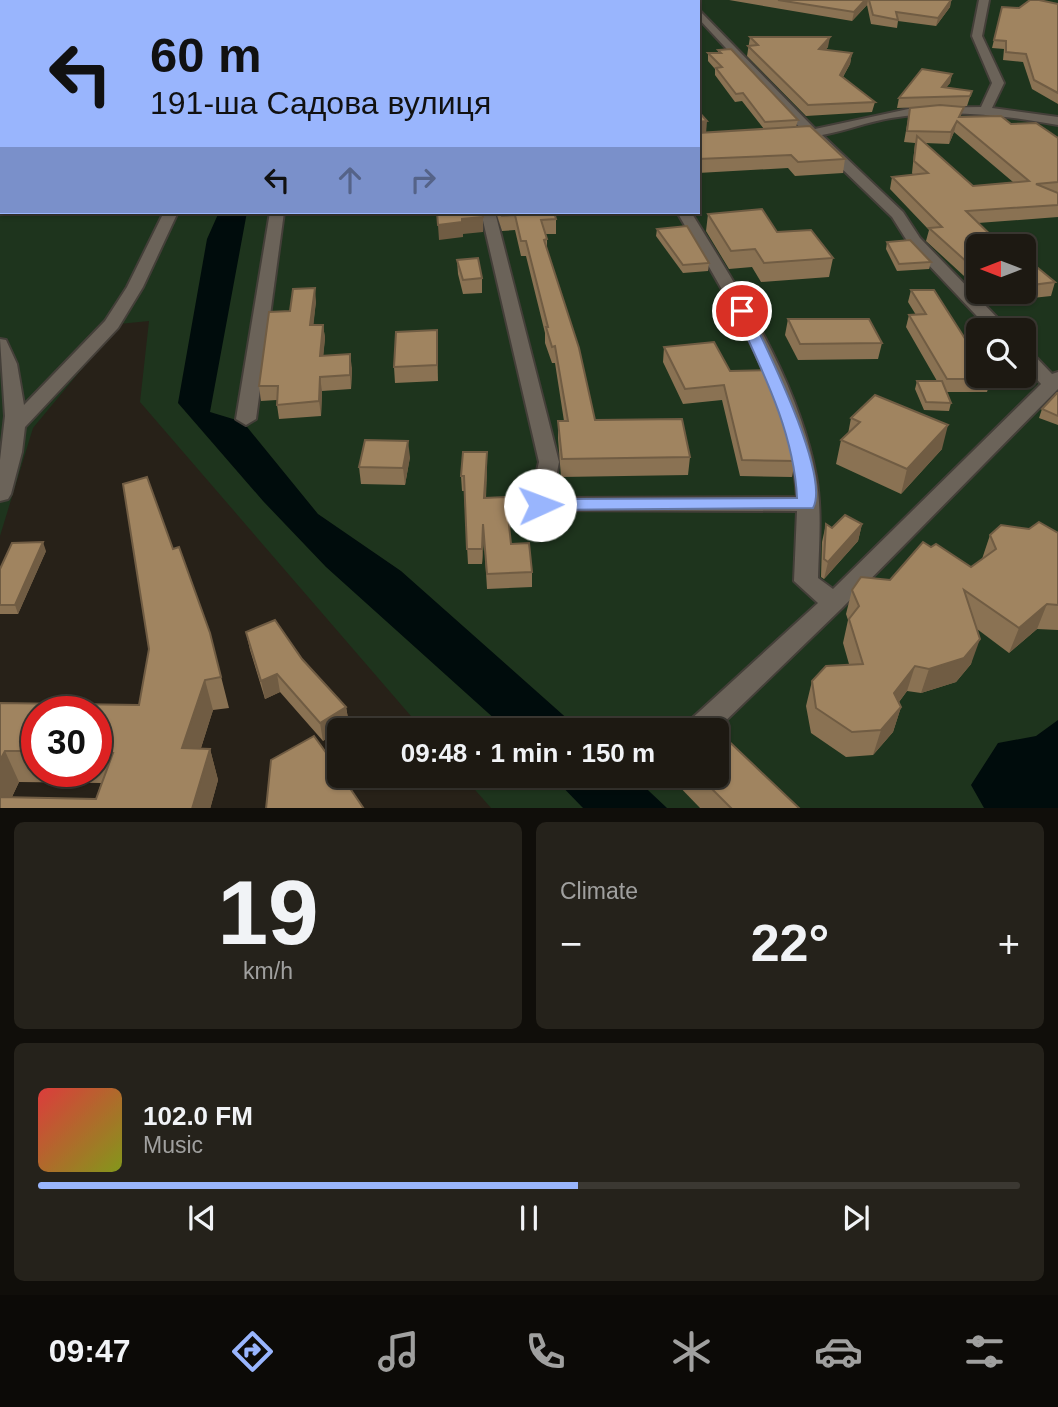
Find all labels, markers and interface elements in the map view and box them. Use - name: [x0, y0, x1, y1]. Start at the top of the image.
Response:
- icon: left: [35, 28, 126, 119]
- text: 60 m: [150, 28, 262, 82]
- text: 191-ша Садова вулиця: [150, 85, 491, 121]
- icon: left: [258, 161, 296, 199]
- icon: ahead: [331, 161, 369, 199]
- icon: right: [404, 161, 442, 199]
- north arrow: [966, 234, 1036, 304]
- map controls: [966, 234, 1036, 388]
- pin: [712, 281, 772, 341]
- icon: arrive: [723, 292, 761, 330]
- button: search: [966, 318, 1036, 388]
- position arrow: [503, 468, 577, 542]
- speed limit sign: 30: [21, 696, 112, 787]
- text: 09:48 · 1 min · 150 m: [401, 738, 655, 768]
- text: 19: [217, 862, 319, 963]
- text: Climate: [560, 878, 638, 904]
- text: 22°: [751, 914, 829, 972]
- text: −: [560, 923, 582, 965]
- text: +: [998, 923, 1020, 965]
- text: km/h: [243, 958, 293, 984]
- text: 102.0 FM: [143, 1101, 253, 1131]
- text: Music: [143, 1132, 203, 1158]
- icon: previous: [183, 1199, 221, 1237]
- icon: pause: [510, 1199, 548, 1237]
- icon: next: [837, 1199, 875, 1237]
- icon: directions: [228, 1327, 277, 1376]
- icon: music: [374, 1327, 423, 1376]
- icon: phone: [521, 1327, 570, 1376]
- icon: climate: [667, 1327, 716, 1376]
- icon: car: [814, 1327, 863, 1376]
- icon: filters: [960, 1327, 1009, 1376]
- text: 09:47: [49, 1333, 131, 1369]

